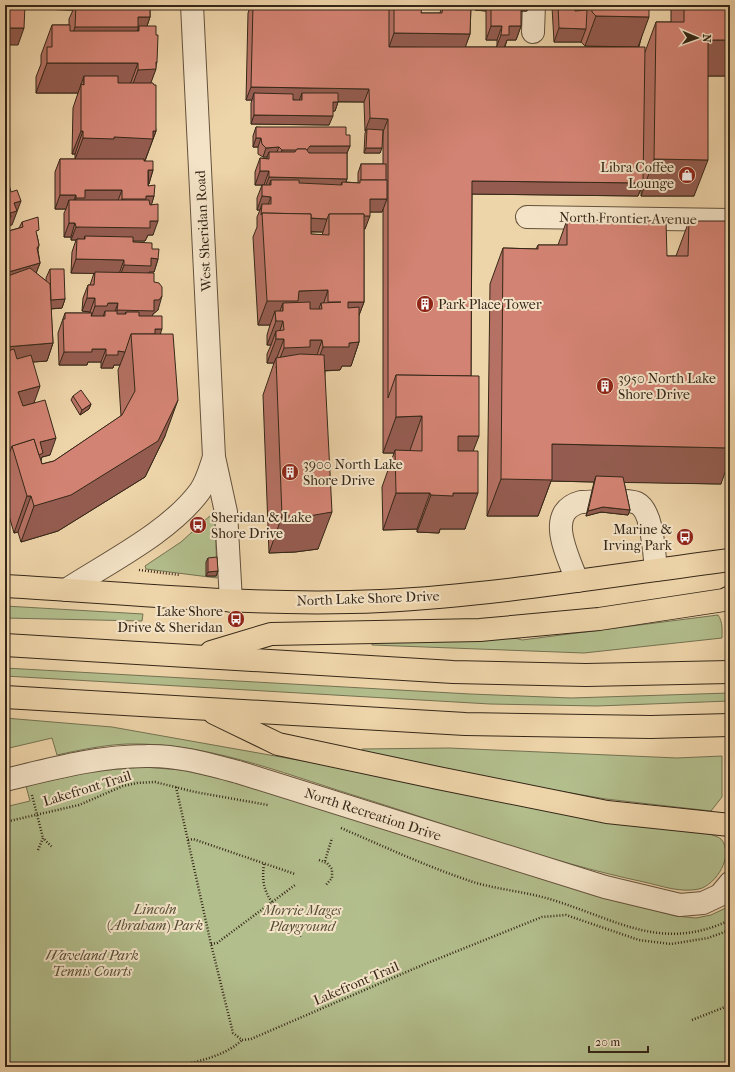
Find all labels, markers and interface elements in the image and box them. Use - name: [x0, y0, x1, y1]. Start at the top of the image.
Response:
- north arrow: [677, 18, 717, 58]
- text: N: [700, 34, 713, 43]
- place label: Libra Coffee Lounge: [600, 159, 674, 192]
- shop icon: Libra Coffee Lounge: [677, 165, 697, 185]
- street label: West Sheridan Road: [192, 170, 215, 293]
- street label: North Frontier Avenue: [559, 209, 697, 228]
- building icon: Park Place Tower: [415, 294, 435, 314]
- place label: Park Place Tower: [438, 296, 542, 313]
- place label: 3950 North Lake Shore Drive: [618, 370, 716, 403]
- building icon: 3950 North Lake Shore Drive: [595, 376, 615, 396]
- place label: 3900 North Lake Shore Drive: [303, 456, 403, 489]
- building icon: 3900 North Lake Shore Drive: [280, 462, 300, 482]
- place label: Sheridan & Lake Shore Drive: [211, 509, 312, 542]
- bus stop icon: Sheridan & Lake Shore Drive: [188, 515, 208, 535]
- place label: Marine & Irving Park: [603, 521, 673, 554]
- bus stop icon: Marine & Irving Park: [675, 527, 695, 547]
- street label: North Lake Shore Drive: [296, 588, 440, 609]
- place label: Lake Shore Drive & Sheridan: [117, 603, 223, 636]
- bus stop icon: Lake Shore Drive & Sheridan: [226, 609, 246, 629]
- street label: Lakefront Trail: [41, 767, 133, 810]
- street label: North Recreation Drive: [302, 784, 444, 845]
- park label: Lincoln (Abraham) Park: [107, 901, 203, 934]
- park label: Morrie Mages Playground: [262, 902, 342, 935]
- park label: Waveland Park Tennis Courts: [45, 947, 139, 980]
- street label: Lakefront Trail: [311, 958, 402, 1009]
- scale bar: [589, 1028, 648, 1054]
- text: 20 m: [595, 1035, 620, 1049]

